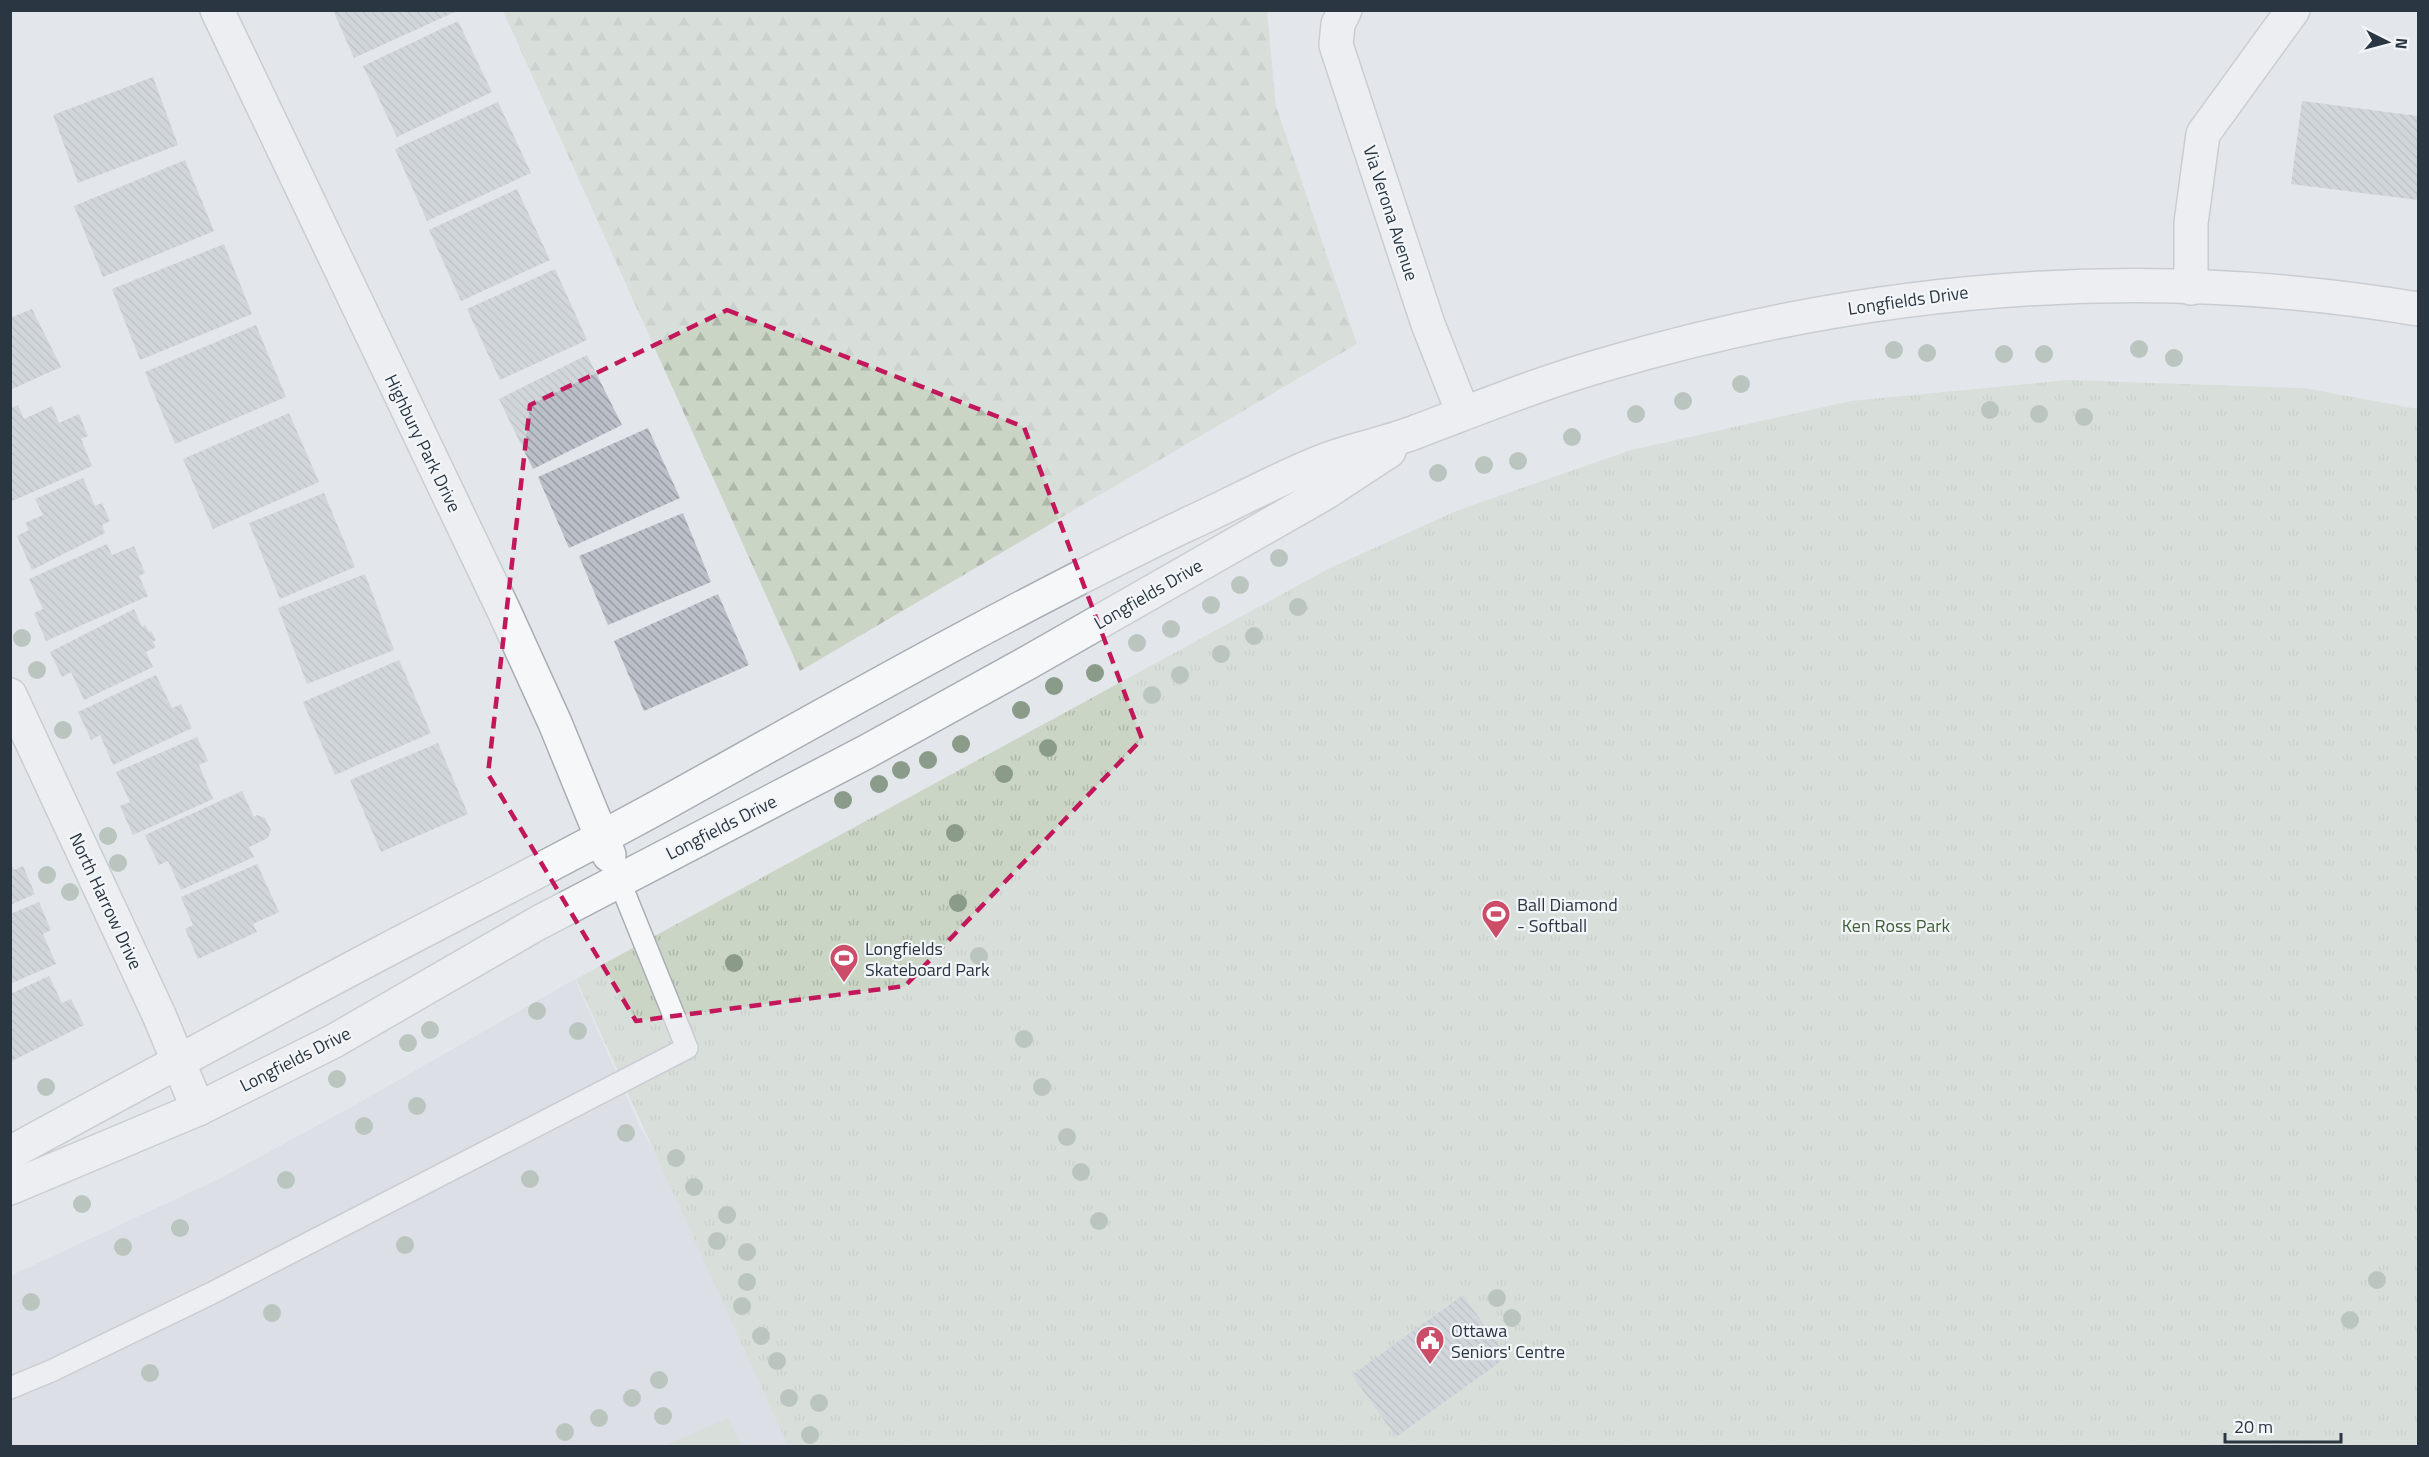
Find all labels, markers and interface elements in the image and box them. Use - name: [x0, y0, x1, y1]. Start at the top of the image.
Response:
- north arrow: [2357, 12, 2417, 72]
- text: N: [2389, 37, 2414, 50]
- street label: Via Verona Avenue: [1356, 142, 1426, 284]
- street label: Longfields Drive: [1846, 278, 1970, 322]
- street label: Highbury Park Drive: [378, 369, 468, 517]
- street label: Longfields Drive: [1089, 552, 1207, 636]
- street label: Longfields Drive: [661, 787, 781, 867]
- street label: North Harrow Drive: [63, 828, 149, 974]
- place label: Ball Diamond - Softball: [1517, 891, 1618, 939]
- sports icon: Ball Diamond - Softball: [1480, 898, 1512, 940]
- park label: Ken Ross Park: [1842, 912, 1951, 939]
- place label: Longfields Skateboard Park: [865, 935, 990, 983]
- sports icon: Longfields Skateboard Park: [828, 942, 860, 984]
- street label: Longfields Drive: [235, 1019, 355, 1099]
- place label: Ottawa Seniors' Centre: [1451, 1317, 1565, 1365]
- public building icon: Ottawa Seniors' Centre: [1414, 1324, 1446, 1366]
- scale bar: [2225, 1406, 2340, 1444]
- text: 20 m: [2234, 1413, 2273, 1440]

